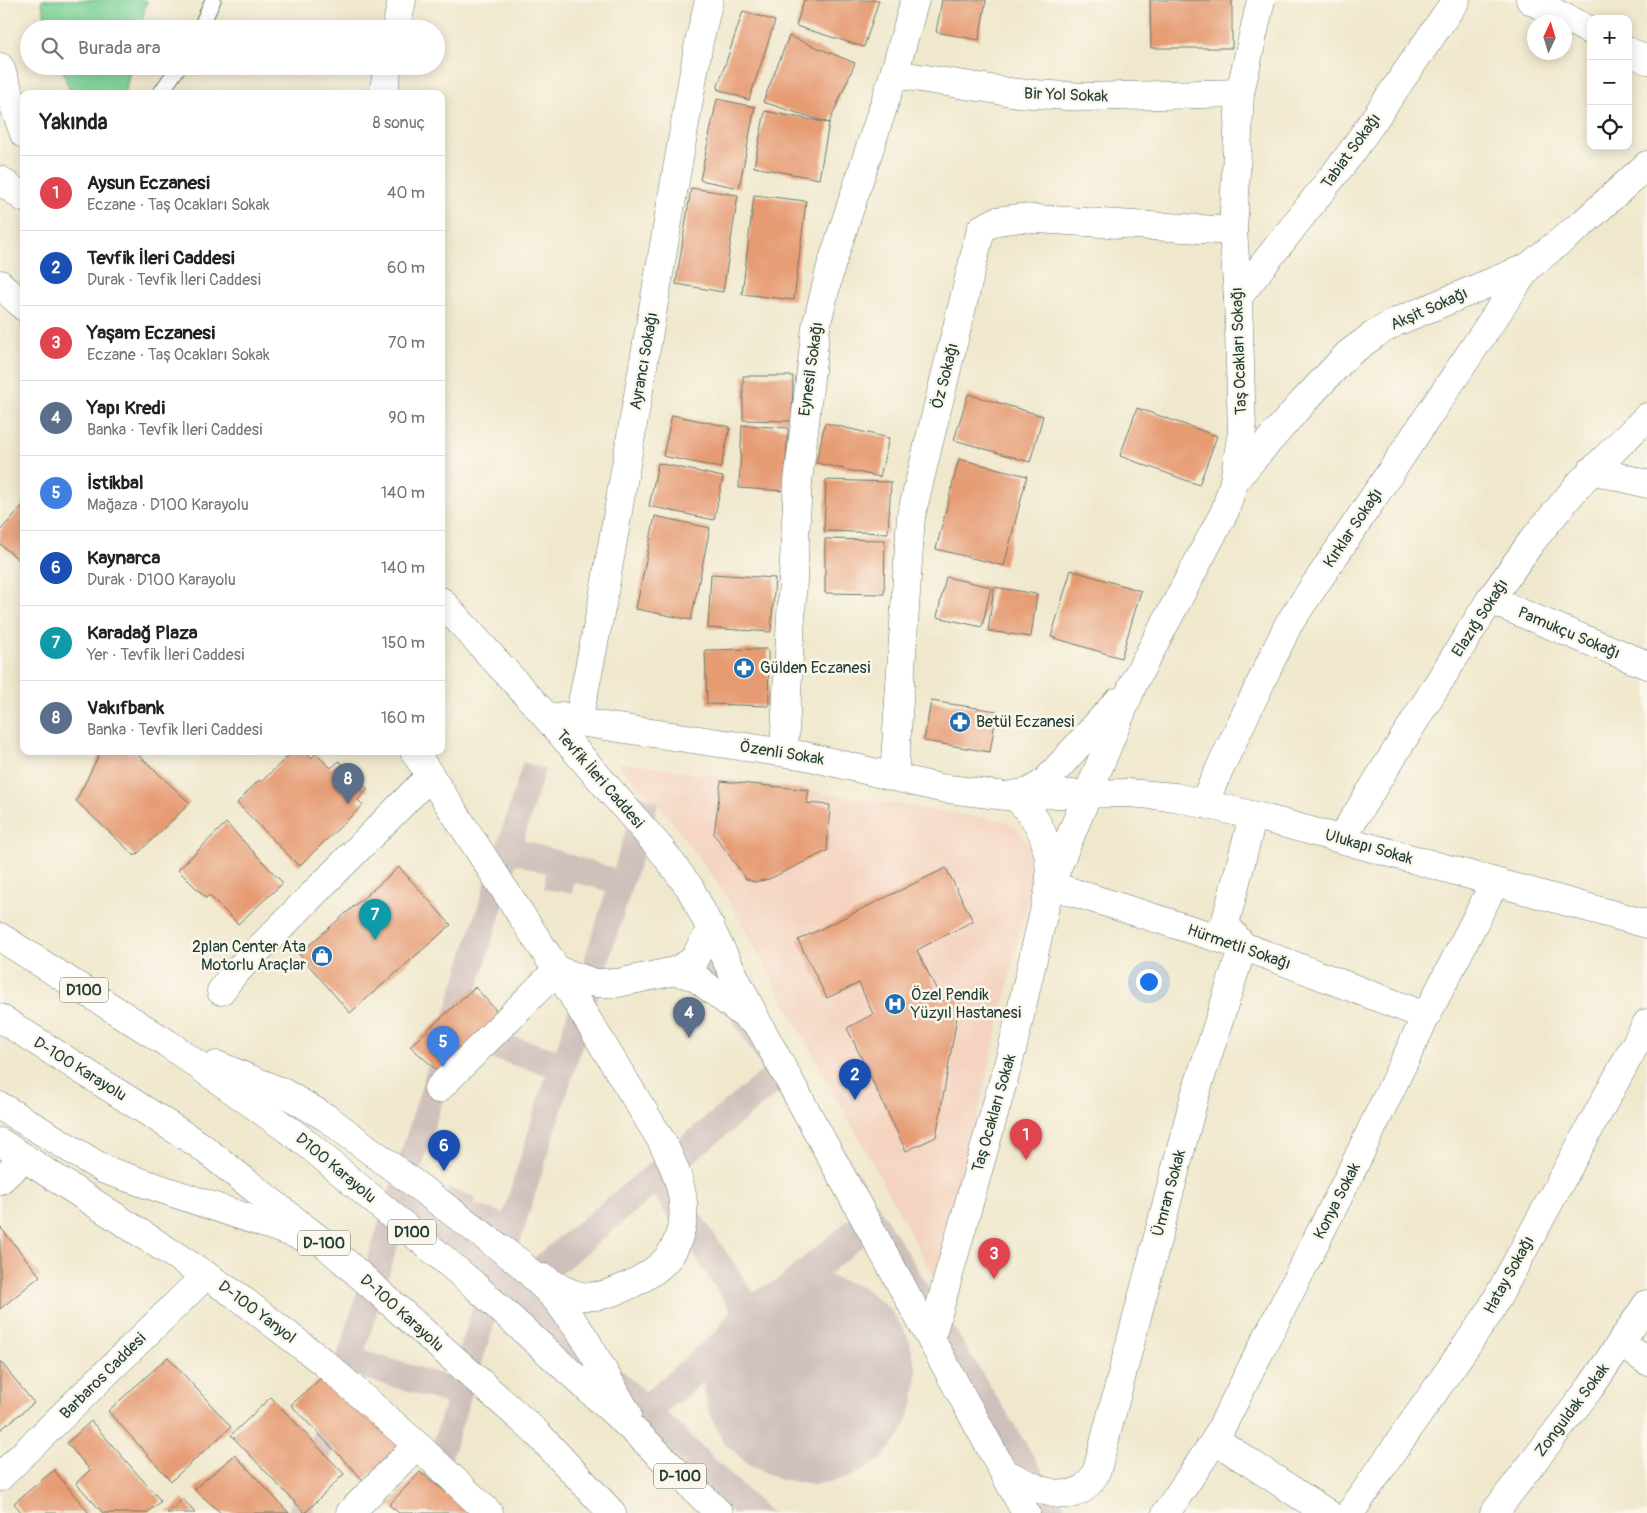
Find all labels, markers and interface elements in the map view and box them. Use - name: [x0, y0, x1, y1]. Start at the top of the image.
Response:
- north arrow: [1527, 15, 1572, 60]
- map controls: [1587, 15, 1632, 150]
- button: +: [1587, 15, 1632, 60]
- search box: [20, 20, 445, 75]
- icon: search: [38, 34, 66, 62]
- text: Burada ara: [78, 36, 161, 60]
- button: −: [1587, 60, 1632, 105]
- street label: Bir Yol Sokak: [1024, 84, 1109, 106]
- button: locate: [1587, 105, 1632, 150]
- text: Yakında: [40, 109, 107, 136]
- street label: Tabiat Sokağı: [1317, 109, 1385, 193]
- text: 8 sonuç: [372, 113, 425, 133]
- text: Aysun Eczanesi: [87, 171, 210, 195]
- text: 1: [53, 183, 59, 203]
- text: 40 m: [387, 183, 425, 203]
- text: Eczane · Taş Ocakları Sokak: [87, 195, 270, 215]
- text: Tevfik İleri Caddesi: [87, 246, 235, 270]
- text: 2: [52, 258, 60, 278]
- text: 60 m: [387, 258, 425, 278]
- text: Durak · Tevfik İleri Caddesi: [87, 270, 261, 290]
- street label: Akşit Sokağı: [1387, 283, 1471, 335]
- street label: Taş Ocakları Sokağı: [1227, 287, 1251, 415]
- street label: Ayrancı Sokağı: [626, 311, 662, 411]
- text: Yaşam Eczanesi: [87, 321, 215, 345]
- street label: Eynesil Sokağı: [794, 321, 828, 417]
- text: 3: [52, 333, 60, 353]
- text: 70 m: [388, 333, 425, 353]
- street label: Öz Sokağı: [927, 341, 963, 411]
- text: Eczane · Taş Ocakları Sokak: [87, 345, 270, 365]
- text: Yapı Kredi: [87, 396, 165, 420]
- text: 4: [51, 408, 61, 428]
- text: 90 m: [388, 408, 425, 428]
- text: Banka · Tevfik İleri Caddesi: [87, 420, 263, 440]
- text: İstikbal: [87, 471, 143, 495]
- text: 5: [52, 483, 60, 503]
- text: 140 m: [381, 483, 425, 503]
- street label: Kırklar Sokağı: [1319, 484, 1387, 572]
- text: Mağaza · D100 Karayolu: [87, 495, 249, 515]
- text: Kaynarca: [87, 546, 160, 570]
- text: 6: [51, 558, 61, 578]
- text: 140 m: [381, 558, 425, 578]
- text: Durak · D100 Karayolu: [87, 570, 236, 590]
- street label: Elazığ Sokağı: [1447, 575, 1513, 661]
- street label: Pamukçu Sokağı: [1515, 602, 1623, 664]
- text: Karadağ Plaza: [87, 621, 198, 645]
- text: 7: [52, 633, 60, 653]
- text: 150 m: [381, 633, 425, 653]
- text: Yer · Tevfik İleri Caddesi: [87, 645, 244, 665]
- pharmacy icon: Gülden Eczanesi: [732, 656, 756, 680]
- place label: Gülden Eczanesi: [760, 658, 871, 678]
- text: Vakıfbank: [87, 696, 164, 720]
- text: 8: [52, 708, 60, 728]
- text: 160 m: [381, 708, 425, 728]
- pharmacy icon: Betül Eczanesi: [948, 710, 972, 734]
- place label: Betül Eczanesi: [976, 712, 1075, 732]
- text: Banka · Tevfik İleri Caddesi: [87, 720, 263, 740]
- street label: Tevfik İleri Caddesi: [552, 726, 649, 833]
- street label: Özenli Sokak: [738, 736, 826, 770]
- pin: 8: [332, 763, 364, 804]
- street label: Ulukapı Sokak: [1323, 825, 1416, 869]
- pin: 7: [359, 899, 391, 940]
- street label: Hürmetli Sokağı: [1185, 920, 1293, 974]
- place label: 2plan Center Ata Motorlu Araçlar: [192, 937, 306, 975]
- shop icon: 2plan Center Ata Motorlu Araçlar: [310, 944, 334, 968]
- your location: [1136, 969, 1162, 995]
- road number: D100: [60, 978, 108, 1002]
- place label: Özel Pendik Yüzyıl Hastanesi: [910, 985, 1022, 1023]
- hospital icon: Özel Pendik Yüzyıl Hastanesi: [883, 992, 907, 1016]
- pin: 4: [673, 997, 705, 1038]
- pin: 5: [427, 1026, 459, 1067]
- street label: D-100 Karayolu: [30, 1032, 130, 1106]
- street label: Taş Ocakları Sokak: [968, 1051, 1020, 1174]
- pin: 2: [839, 1059, 871, 1100]
- pin: 1: [1010, 1119, 1042, 1160]
- street label: D100 Karayolu: [292, 1128, 380, 1208]
- pin: 6: [428, 1130, 460, 1171]
- street label: Ümran Sokak: [1148, 1147, 1190, 1239]
- street label: Konya Sokak: [1309, 1159, 1365, 1243]
- road number: D100: [388, 1220, 436, 1244]
- road number: D-100: [298, 1230, 350, 1256]
- street label: Hatay Sokağı: [1479, 1233, 1539, 1317]
- pin: 3: [978, 1238, 1010, 1279]
- street label: D-100 Karayolu: [356, 1270, 448, 1356]
- street label: D-100 Yanyol: [214, 1276, 300, 1348]
- street label: Barbaros Caddesi: [56, 1328, 151, 1423]
- street label: Zonguldak Sokak: [1530, 1359, 1614, 1461]
- road number: D-100: [654, 1464, 706, 1488]

